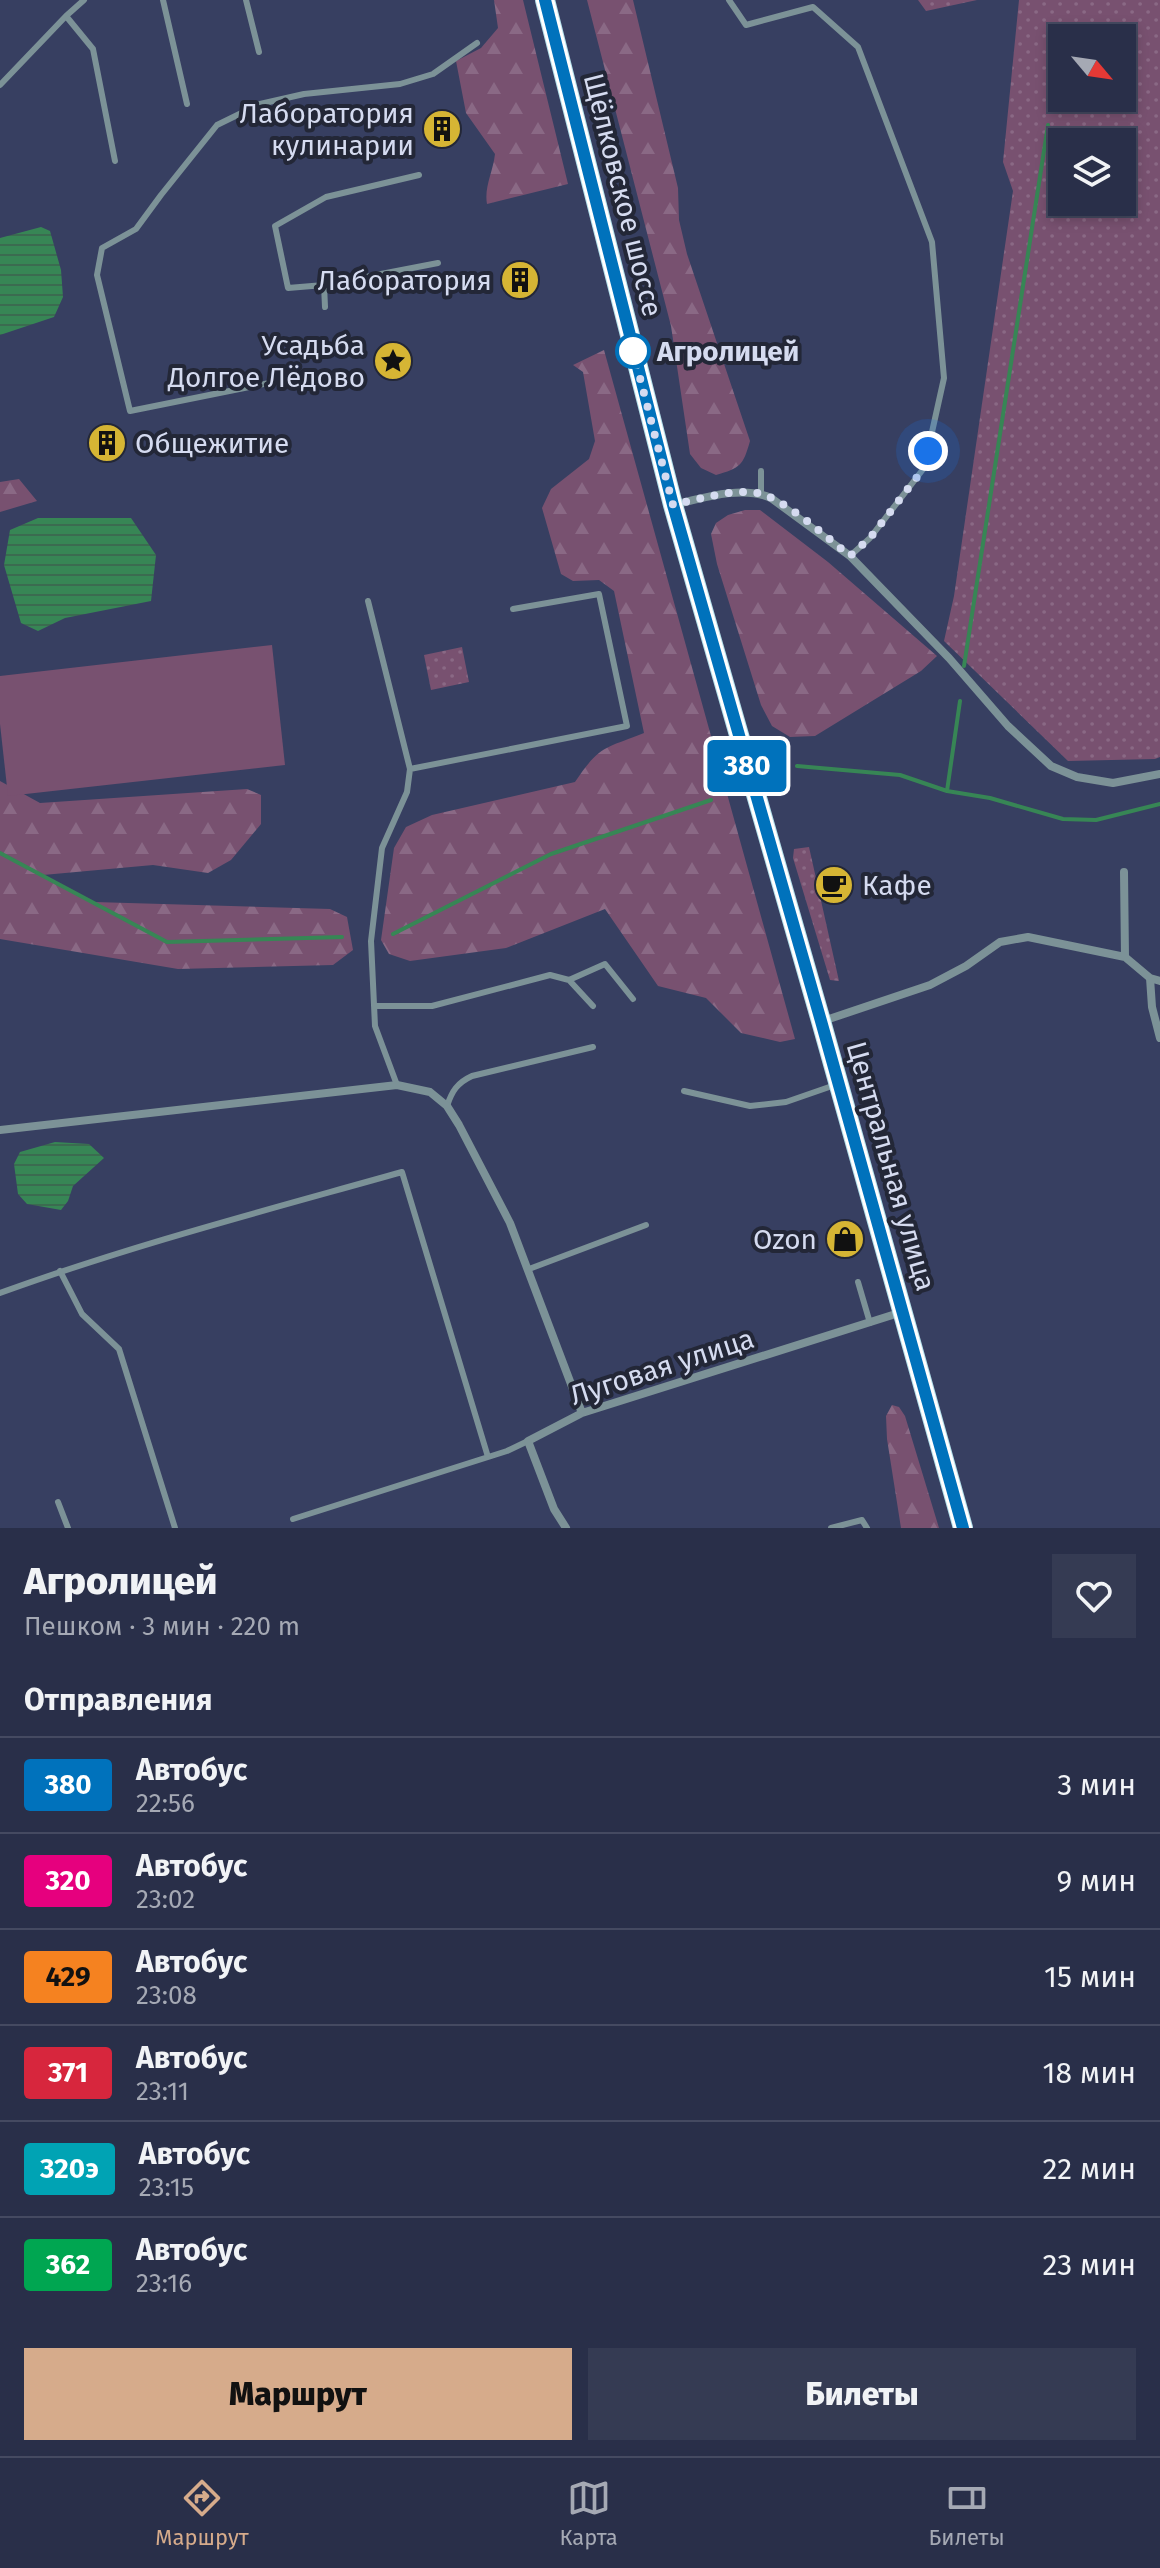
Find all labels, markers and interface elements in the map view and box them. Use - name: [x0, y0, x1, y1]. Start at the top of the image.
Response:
- north arrow: [1048, 24, 1136, 112]
- map controls: [1048, 24, 1136, 216]
- street label: Щёлковское шоссе: [577, 70, 669, 320]
- place label: Лаборатория кулинарии: [240, 97, 414, 162]
- building icon: Лаборатория кулинарии: [421, 108, 463, 150]
- button: layers: [1048, 128, 1136, 216]
- building icon: Лаборатория: [499, 259, 541, 301]
- place label: Лаборатория: [318, 264, 492, 297]
- place label: Усадьба Долгое Лёдово: [167, 329, 365, 394]
- marker: Агролицей: [616, 334, 650, 368]
- place label: Агролицей: [656, 335, 799, 368]
- place icon: Усадьба Долгое Лёдово: [372, 340, 414, 382]
- building icon: Общежитие: [86, 422, 128, 464]
- place label: Общежитие: [135, 427, 289, 460]
- your location: [908, 431, 948, 471]
- line badge: 380: [701, 740, 793, 792]
- text: 380: [723, 749, 771, 782]
- cafe icon: Кафе: [813, 864, 855, 906]
- place label: Кафе: [862, 869, 932, 902]
- street label: Центральная улица: [840, 1037, 942, 1295]
- shop icon: Ozon: [824, 1218, 866, 1260]
- place label: Ozon: [753, 1223, 817, 1256]
- street label: Луговая улица: [566, 1322, 758, 1412]
- button: heart: [1052, 1554, 1136, 1638]
- text: Агролицей: [24, 1558, 217, 1604]
- text: Пешком · 3 мин · 220 m: [24, 1611, 300, 1642]
- text: Отправления: [24, 1682, 213, 1718]
- text: Автобус: [136, 1752, 247, 1788]
- text: 3 мин: [1057, 1767, 1136, 1803]
- text: 380: [44, 1768, 92, 1801]
- text: 22:56: [136, 1788, 195, 1819]
- text: Автобус: [136, 1848, 247, 1884]
- text: 9 мин: [1056, 1863, 1136, 1899]
- text: 320: [45, 1864, 91, 1897]
- text: 23:02: [136, 1884, 195, 1915]
- text: Автобус: [136, 1944, 247, 1980]
- text: 15 мин: [1044, 1959, 1136, 1995]
- text: 429: [45, 1960, 91, 1993]
- text: 23:08: [136, 1980, 197, 2011]
- text: Автобус: [136, 2040, 247, 2076]
- text: 18 мин: [1043, 2055, 1136, 2091]
- text: 371: [48, 2056, 88, 2089]
- text: 23:11: [136, 2076, 189, 2107]
- text: Автобус: [139, 2136, 250, 2172]
- text: 22 мин: [1042, 2151, 1136, 2187]
- text: 320э: [40, 2152, 99, 2185]
- text: 23:15: [139, 2172, 194, 2203]
- text: Автобус: [136, 2232, 247, 2268]
- text: 23 мин: [1042, 2247, 1136, 2283]
- text: 362: [46, 2248, 90, 2281]
- text: 23:16: [136, 2268, 192, 2299]
- button: Маршрут: [24, 2348, 572, 2440]
- button: Билеты: [588, 2348, 1136, 2440]
- tab: Маршрут: [155, 2476, 249, 2551]
- tab: Карта: [559, 2476, 618, 2551]
- tab: Билеты: [929, 2476, 1005, 2551]

